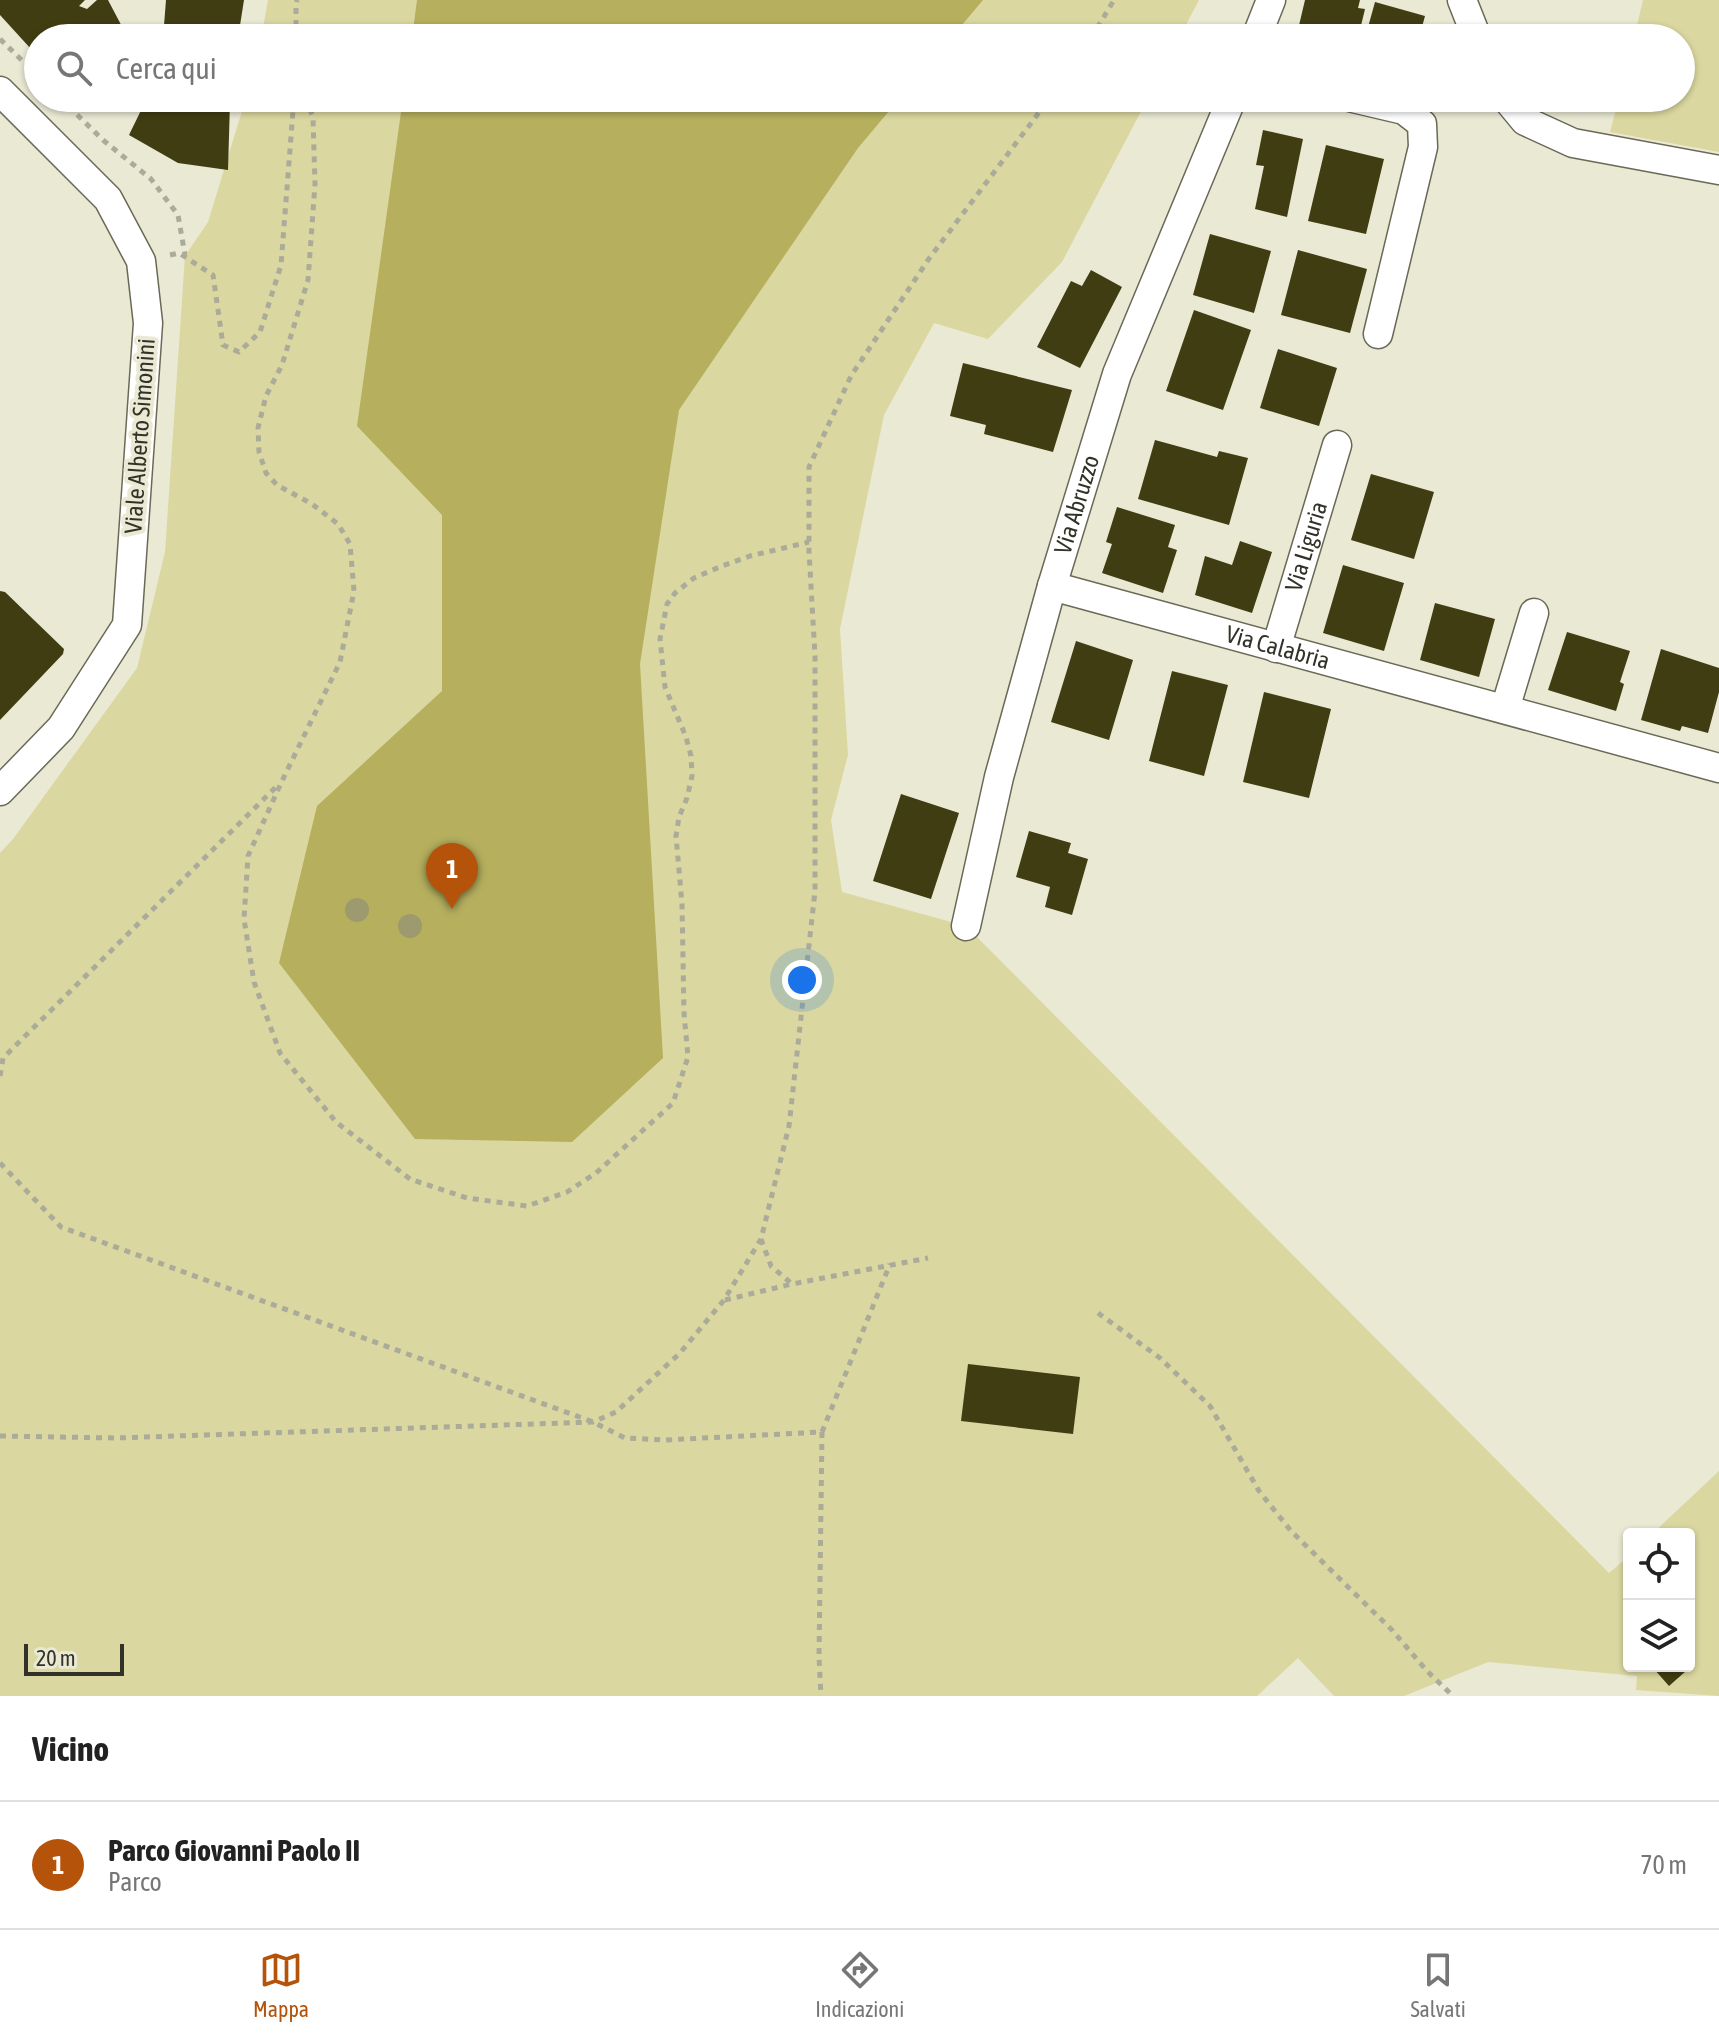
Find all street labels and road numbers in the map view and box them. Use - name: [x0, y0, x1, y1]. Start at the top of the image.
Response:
- street label: Viale Alberto Simonini: [119, 337, 160, 535]
- street label: Via Abruzzo: [1049, 452, 1104, 557]
- street label: Via Liguria: [1280, 498, 1332, 594]
- street label: Via Calabria: [1223, 620, 1333, 674]

